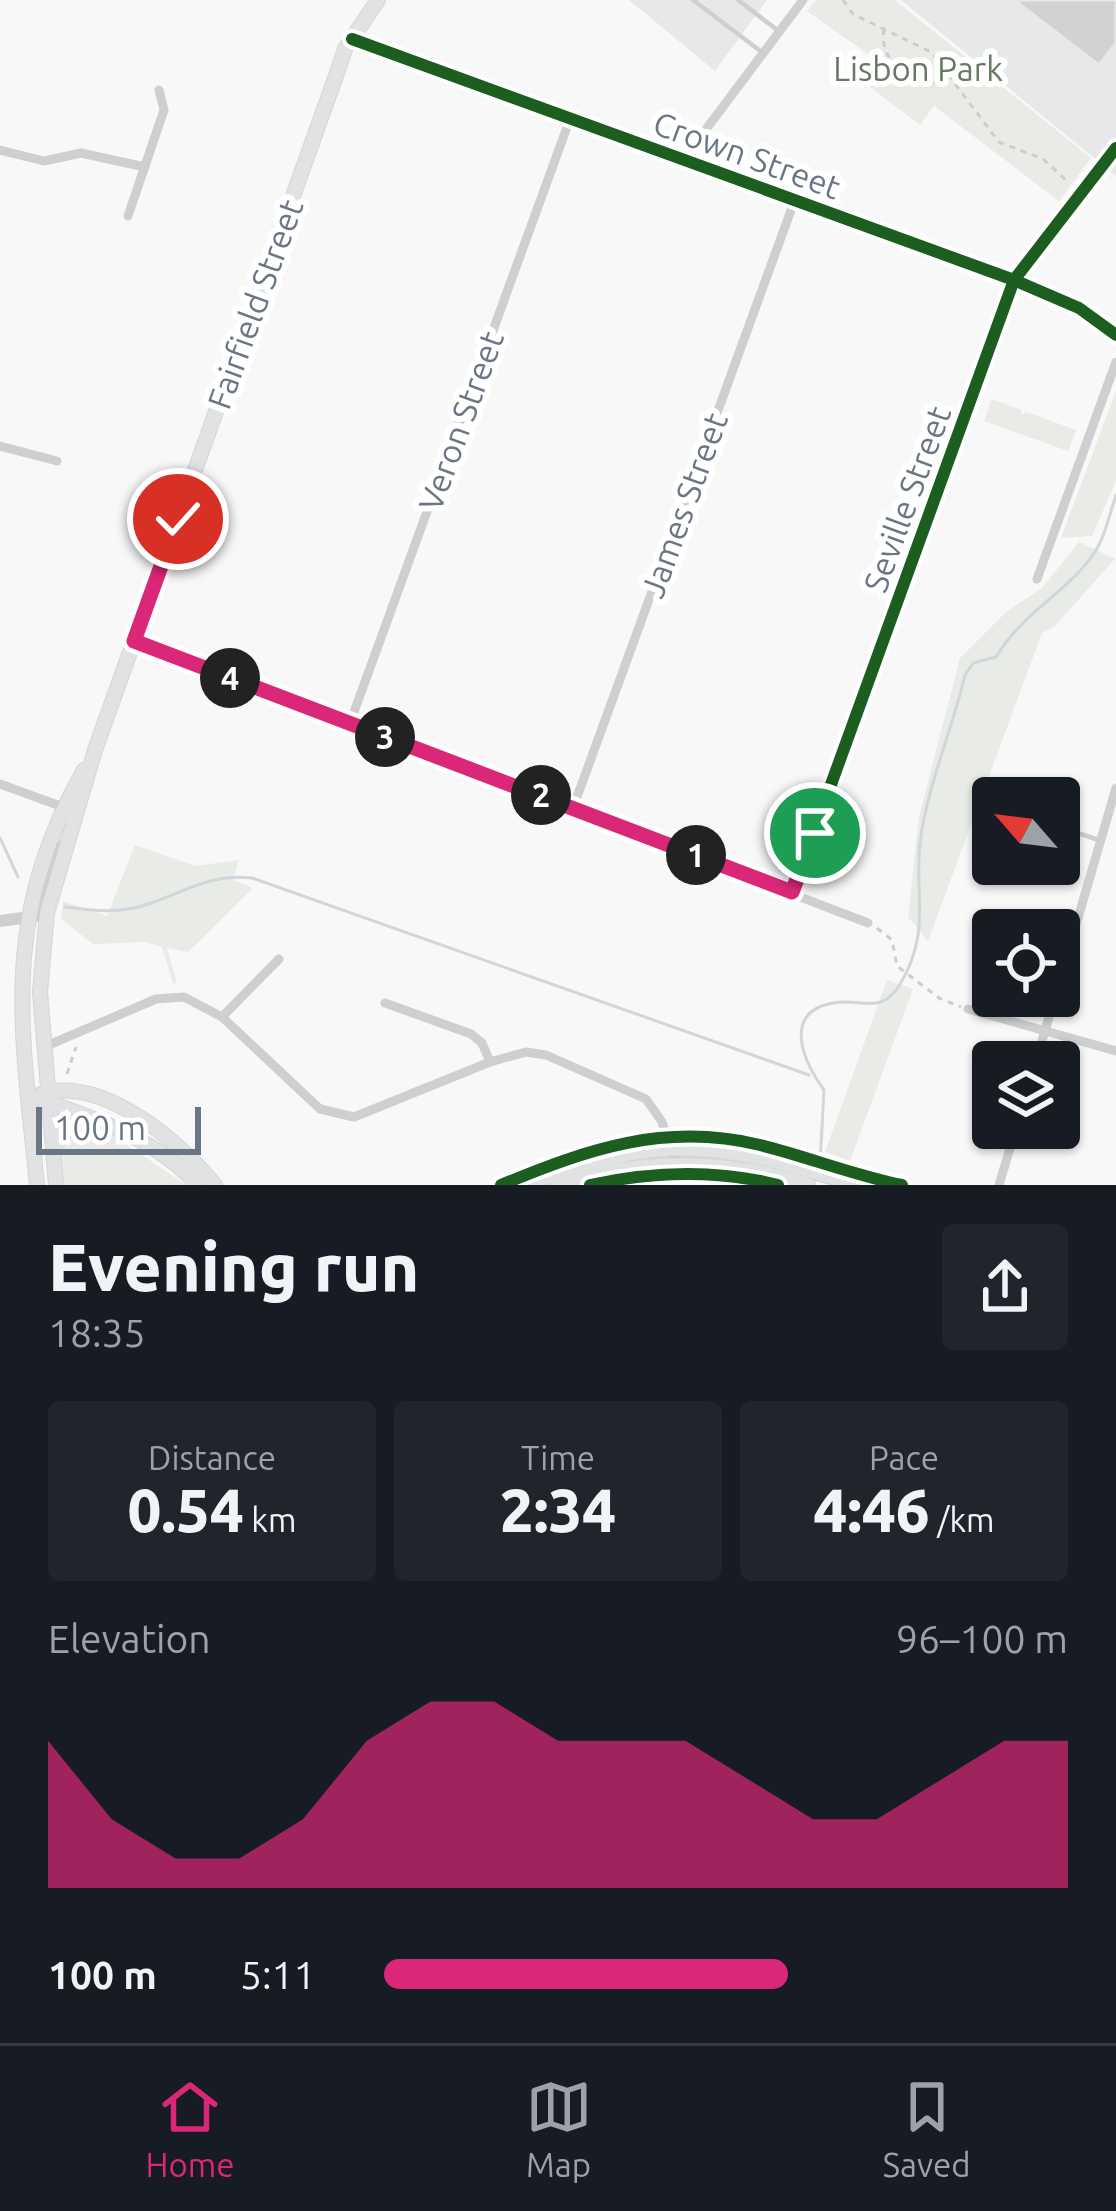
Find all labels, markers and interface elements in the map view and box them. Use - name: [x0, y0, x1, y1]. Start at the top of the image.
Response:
- park label: Lisbon Park: [833, 50, 1003, 87]
- street label: Crown Street: [649, 104, 846, 205]
- street label: Fairfield Street: [200, 194, 310, 414]
- street label: Veron Street: [411, 326, 510, 516]
- street label: Seville Street: [856, 401, 957, 597]
- street label: James Street: [633, 407, 734, 602]
- pin: [127, 468, 229, 570]
- icon: check: [145, 486, 211, 552]
- pin: 4: [200, 648, 260, 708]
- text: 4: [221, 659, 239, 696]
- pin: 3: [355, 707, 415, 767]
- text: 3: [376, 718, 394, 755]
- pin: 2: [511, 765, 571, 825]
- text: 2: [532, 776, 550, 813]
- north arrow: [972, 777, 1080, 885]
- map controls: [972, 777, 1080, 1149]
- pin: [764, 782, 866, 884]
- icon: arrive: [782, 800, 848, 866]
- pin: 1: [666, 825, 726, 885]
- text: 1: [687, 836, 705, 873]
- button: locate: [972, 909, 1080, 1017]
- button: layers: [972, 1041, 1080, 1149]
- scale bar: [36, 1101, 201, 1154]
- text: 100 m: [54, 1109, 146, 1146]
- button: share: [942, 1224, 1068, 1350]
- text: Evening run: [48, 1229, 419, 1303]
- text: 18:35: [48, 1311, 146, 1354]
- text: Distance: [148, 1439, 276, 1476]
- text: Time: [521, 1439, 595, 1476]
- text: Pace: [869, 1439, 939, 1476]
- text: 0.54: [128, 1476, 244, 1543]
- text: 2:34: [500, 1476, 616, 1543]
- text: 4:46: [813, 1476, 930, 1543]
- text: km: [244, 1501, 296, 1538]
- text: /km: [930, 1501, 995, 1538]
- text: Elevation: [48, 1617, 211, 1660]
- text: 96–100 m: [896, 1617, 1068, 1660]
- text: 100 m: [48, 1953, 157, 1996]
- text: 5:11: [240, 1953, 316, 1996]
- tab: Home: [146, 2074, 235, 2183]
- tab: Map: [526, 2074, 592, 2183]
- tab: Saved: [883, 2074, 970, 2183]

